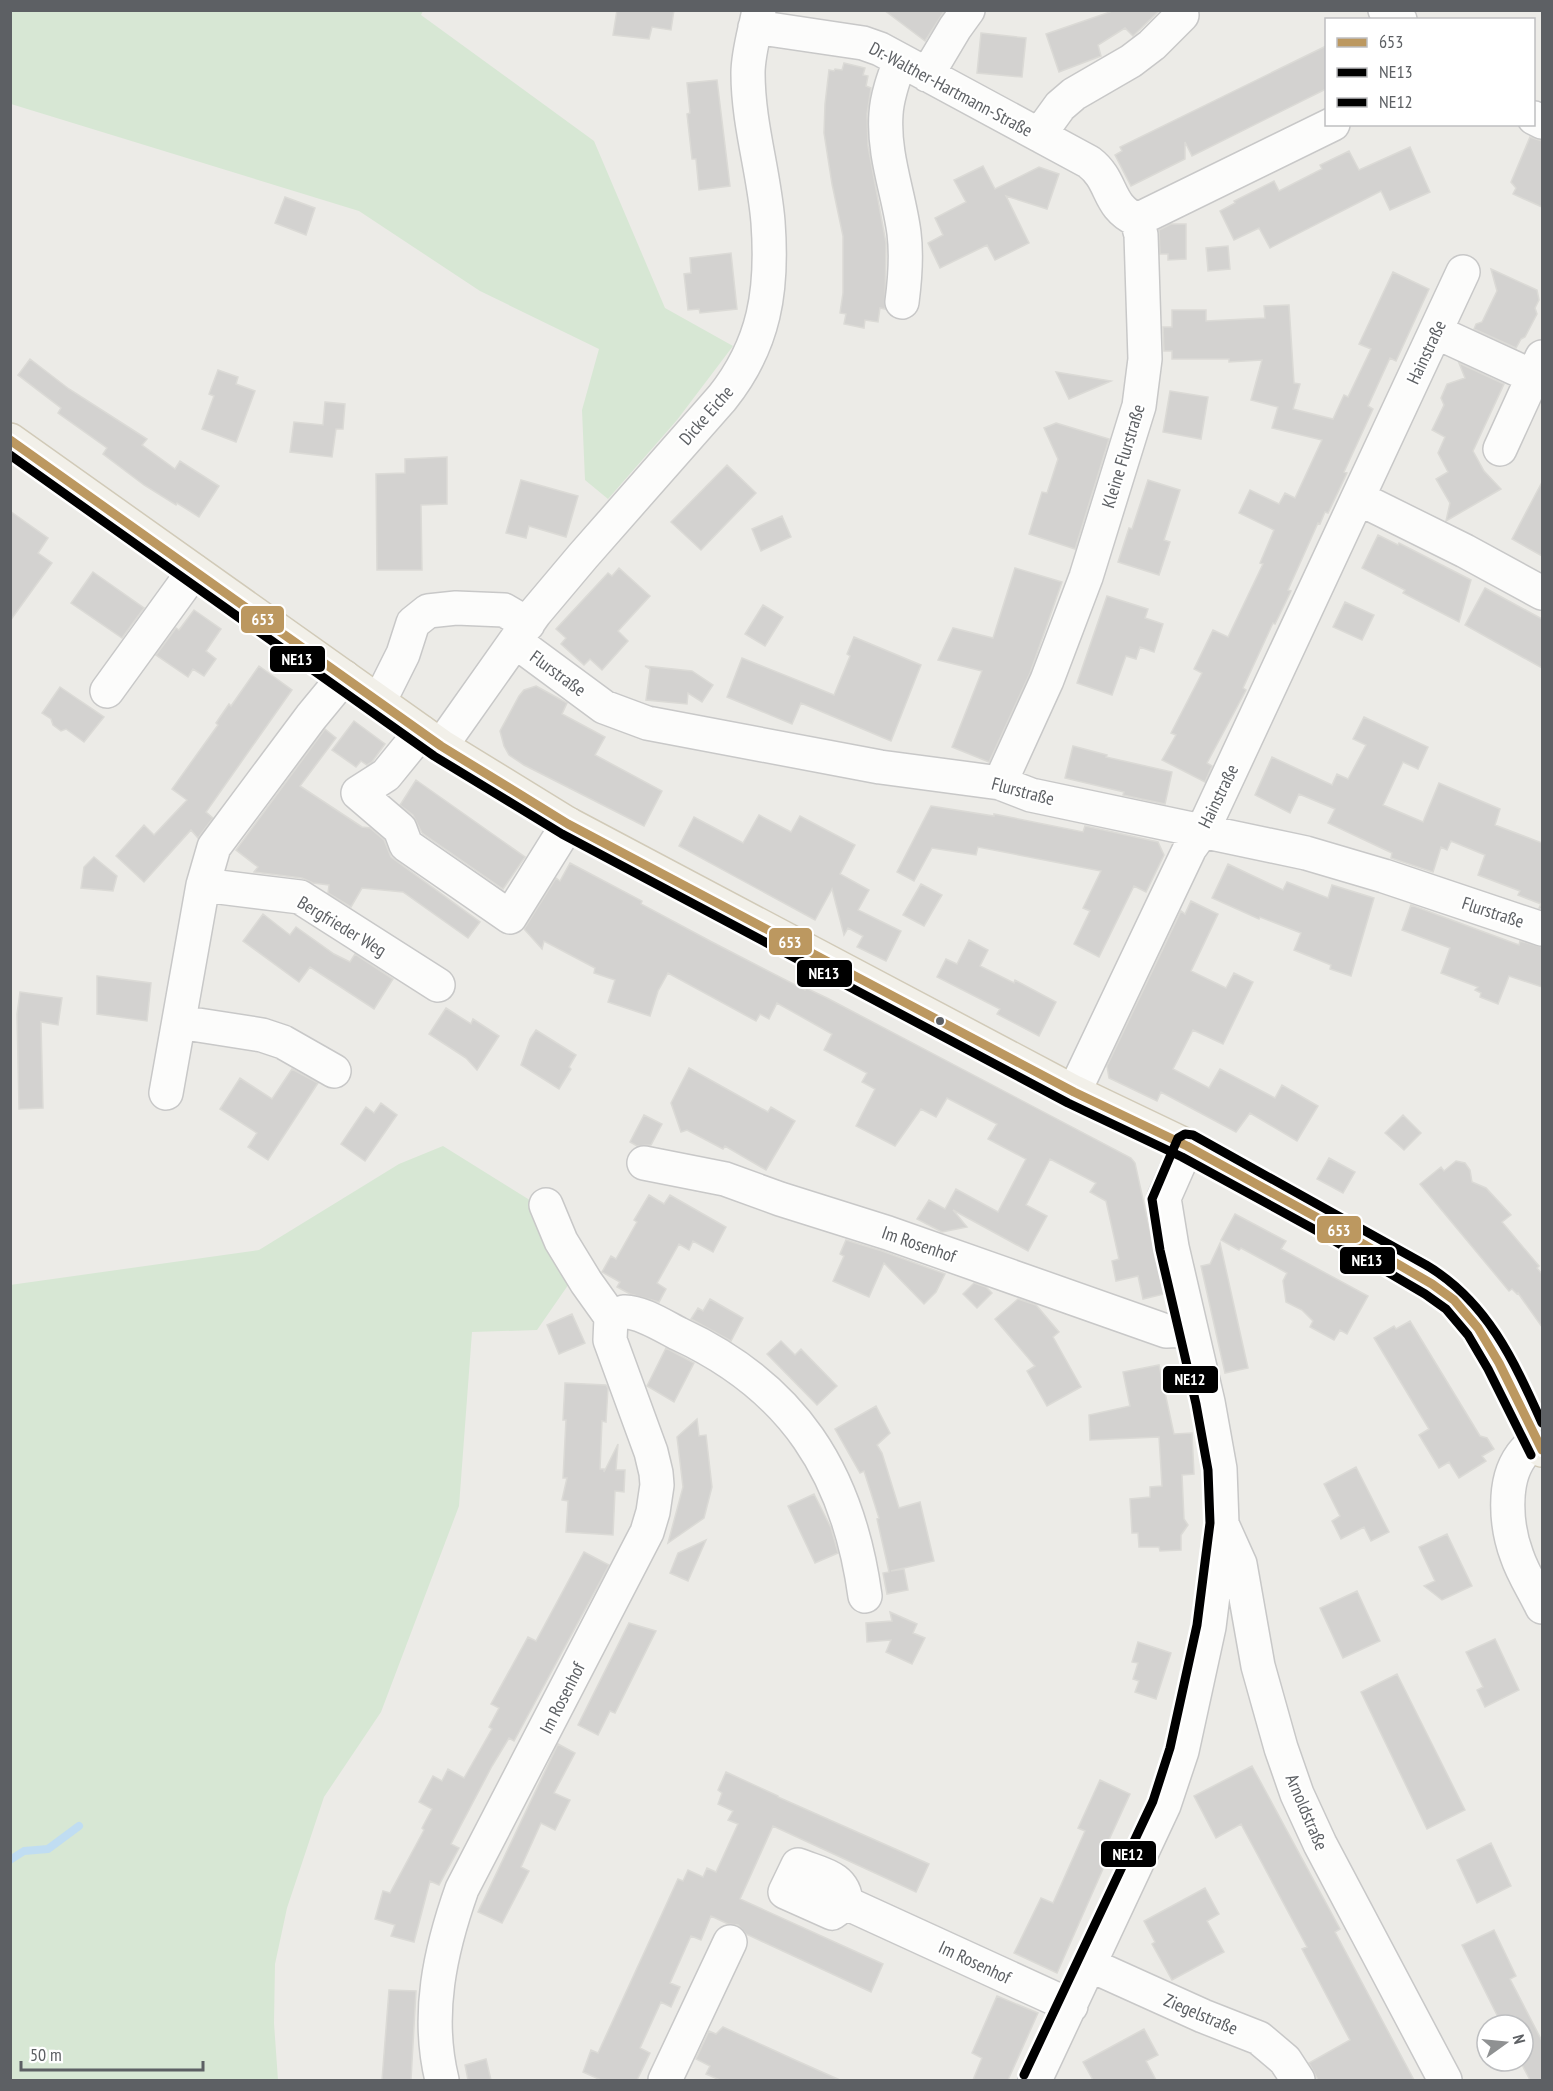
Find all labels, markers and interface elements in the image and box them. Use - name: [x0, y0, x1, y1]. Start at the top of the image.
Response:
- legend: [1325, 18, 1535, 126]
- text: 653: [1379, 30, 1403, 53]
- street label: Dr.-Walther-Hartmann-Straße: [865, 36, 1037, 142]
- text: NE13: [1379, 60, 1413, 83]
- text: NE12: [1379, 90, 1413, 113]
- street label: Hainstraße: [1401, 316, 1451, 388]
- street label: Dicke Eiche: [674, 381, 738, 449]
- street label: Kleine Flurstraße: [1096, 401, 1150, 511]
- line badge: 653: [240, 605, 285, 634]
- text: 653: [252, 609, 274, 629]
- line badge: NE13: [269, 645, 326, 673]
- street label: Flurstraße: [525, 645, 591, 701]
- text: NE13: [282, 649, 312, 669]
- street label: Hainstraße: [1193, 760, 1243, 832]
- street label: Flurstraße: [989, 772, 1057, 810]
- street label: Bergfrieder Weg: [293, 890, 391, 962]
- street label: Flurstraße: [1459, 891, 1527, 933]
- line badge: 653: [768, 927, 813, 956]
- text: 653: [779, 932, 801, 952]
- line badge: NE13: [796, 959, 853, 988]
- text: NE13: [809, 963, 839, 983]
- unlabelled marker: [934, 1015, 946, 1027]
- line badge: 653: [1316, 1215, 1362, 1244]
- text: 653: [1328, 1220, 1350, 1240]
- street label: Im Rosenhof: [879, 1221, 960, 1268]
- line badge: NE13: [1339, 1246, 1396, 1275]
- text: NE13: [1352, 1250, 1382, 1270]
- line badge: NE12: [1162, 1365, 1219, 1394]
- text: NE12: [1175, 1369, 1205, 1389]
- street label: Im Rosenhof: [534, 1657, 590, 1738]
- street label: Arnoldstraße: [1281, 1770, 1333, 1854]
- line badge: NE12: [1100, 1840, 1157, 1868]
- text: NE12: [1113, 1844, 1143, 1864]
- street label: Im Rosenhof: [935, 1935, 1016, 1989]
- street label: Ziegelstraße: [1161, 1988, 1241, 2040]
- north arrow: [1475, 2013, 1535, 2073]
- text: N: [1509, 2032, 1530, 2046]
- scale bar: [21, 2034, 202, 2072]
- text: 50 m: [30, 2043, 62, 2066]

